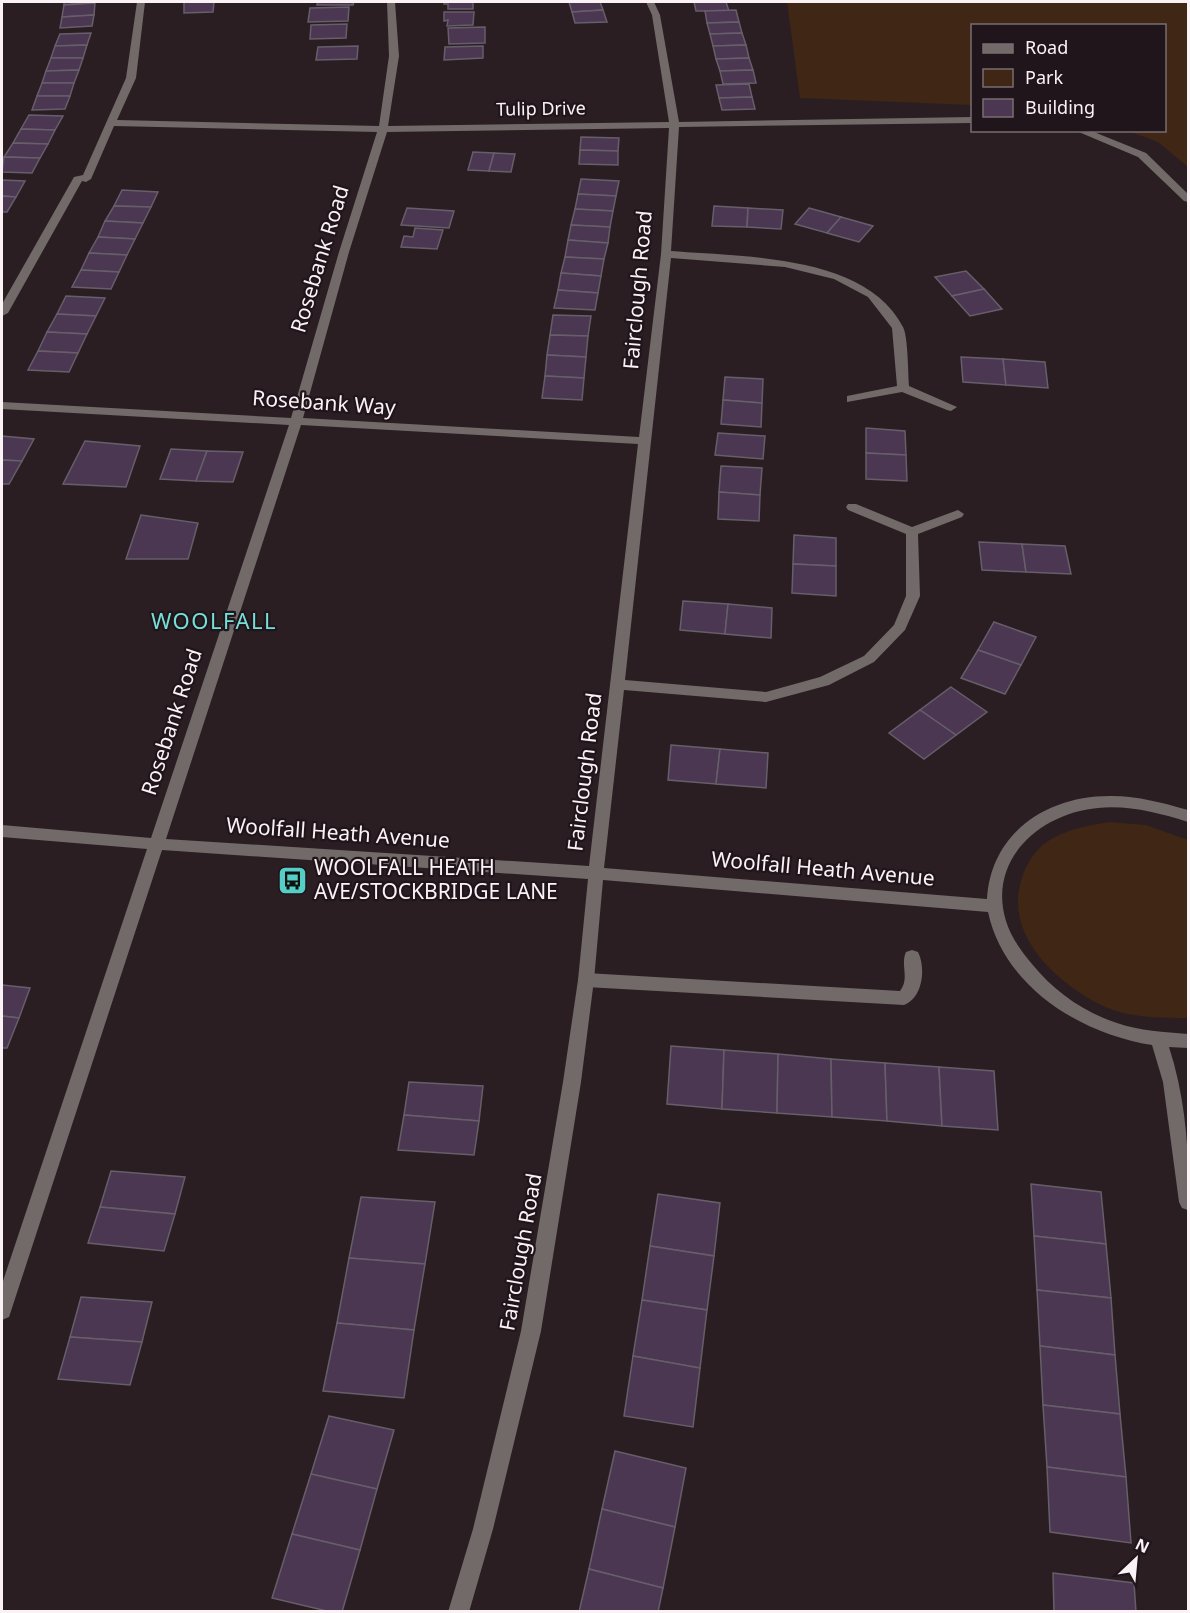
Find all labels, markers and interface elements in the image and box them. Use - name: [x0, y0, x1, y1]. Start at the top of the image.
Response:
- legend: [971, 24, 1166, 132]
- text: Road: [1025, 35, 1068, 59]
- text: Park: [1025, 65, 1063, 89]
- street label: Tulip Drive: [496, 95, 586, 121]
- text: Building: [1025, 95, 1095, 119]
- street label: Rosebank Road: [283, 182, 355, 336]
- street label: Fairclough Road: [616, 209, 658, 371]
- street label: Rosebank Way: [251, 383, 397, 421]
- district label: WOOLFALL: [151, 605, 277, 635]
- street label: Rosebank Road: [134, 645, 208, 799]
- street label: Fairclough Road: [560, 691, 608, 853]
- street label: Woolfall Heath Avenue: [225, 810, 451, 854]
- street label: Woolfall Heath Avenue: [710, 844, 936, 892]
- place label: WOOLFALL HEATH AVE/STOCKBRIDGE LANE: [314, 853, 558, 905]
- bus stop icon: WOOLFALL HEATH AVE/STOCKBRIDGE LANE: [277, 864, 309, 896]
- street label: Fairclough Road: [492, 1171, 548, 1333]
- north arrow: [1106, 1529, 1166, 1589]
- text: N: [1132, 1533, 1153, 1558]

